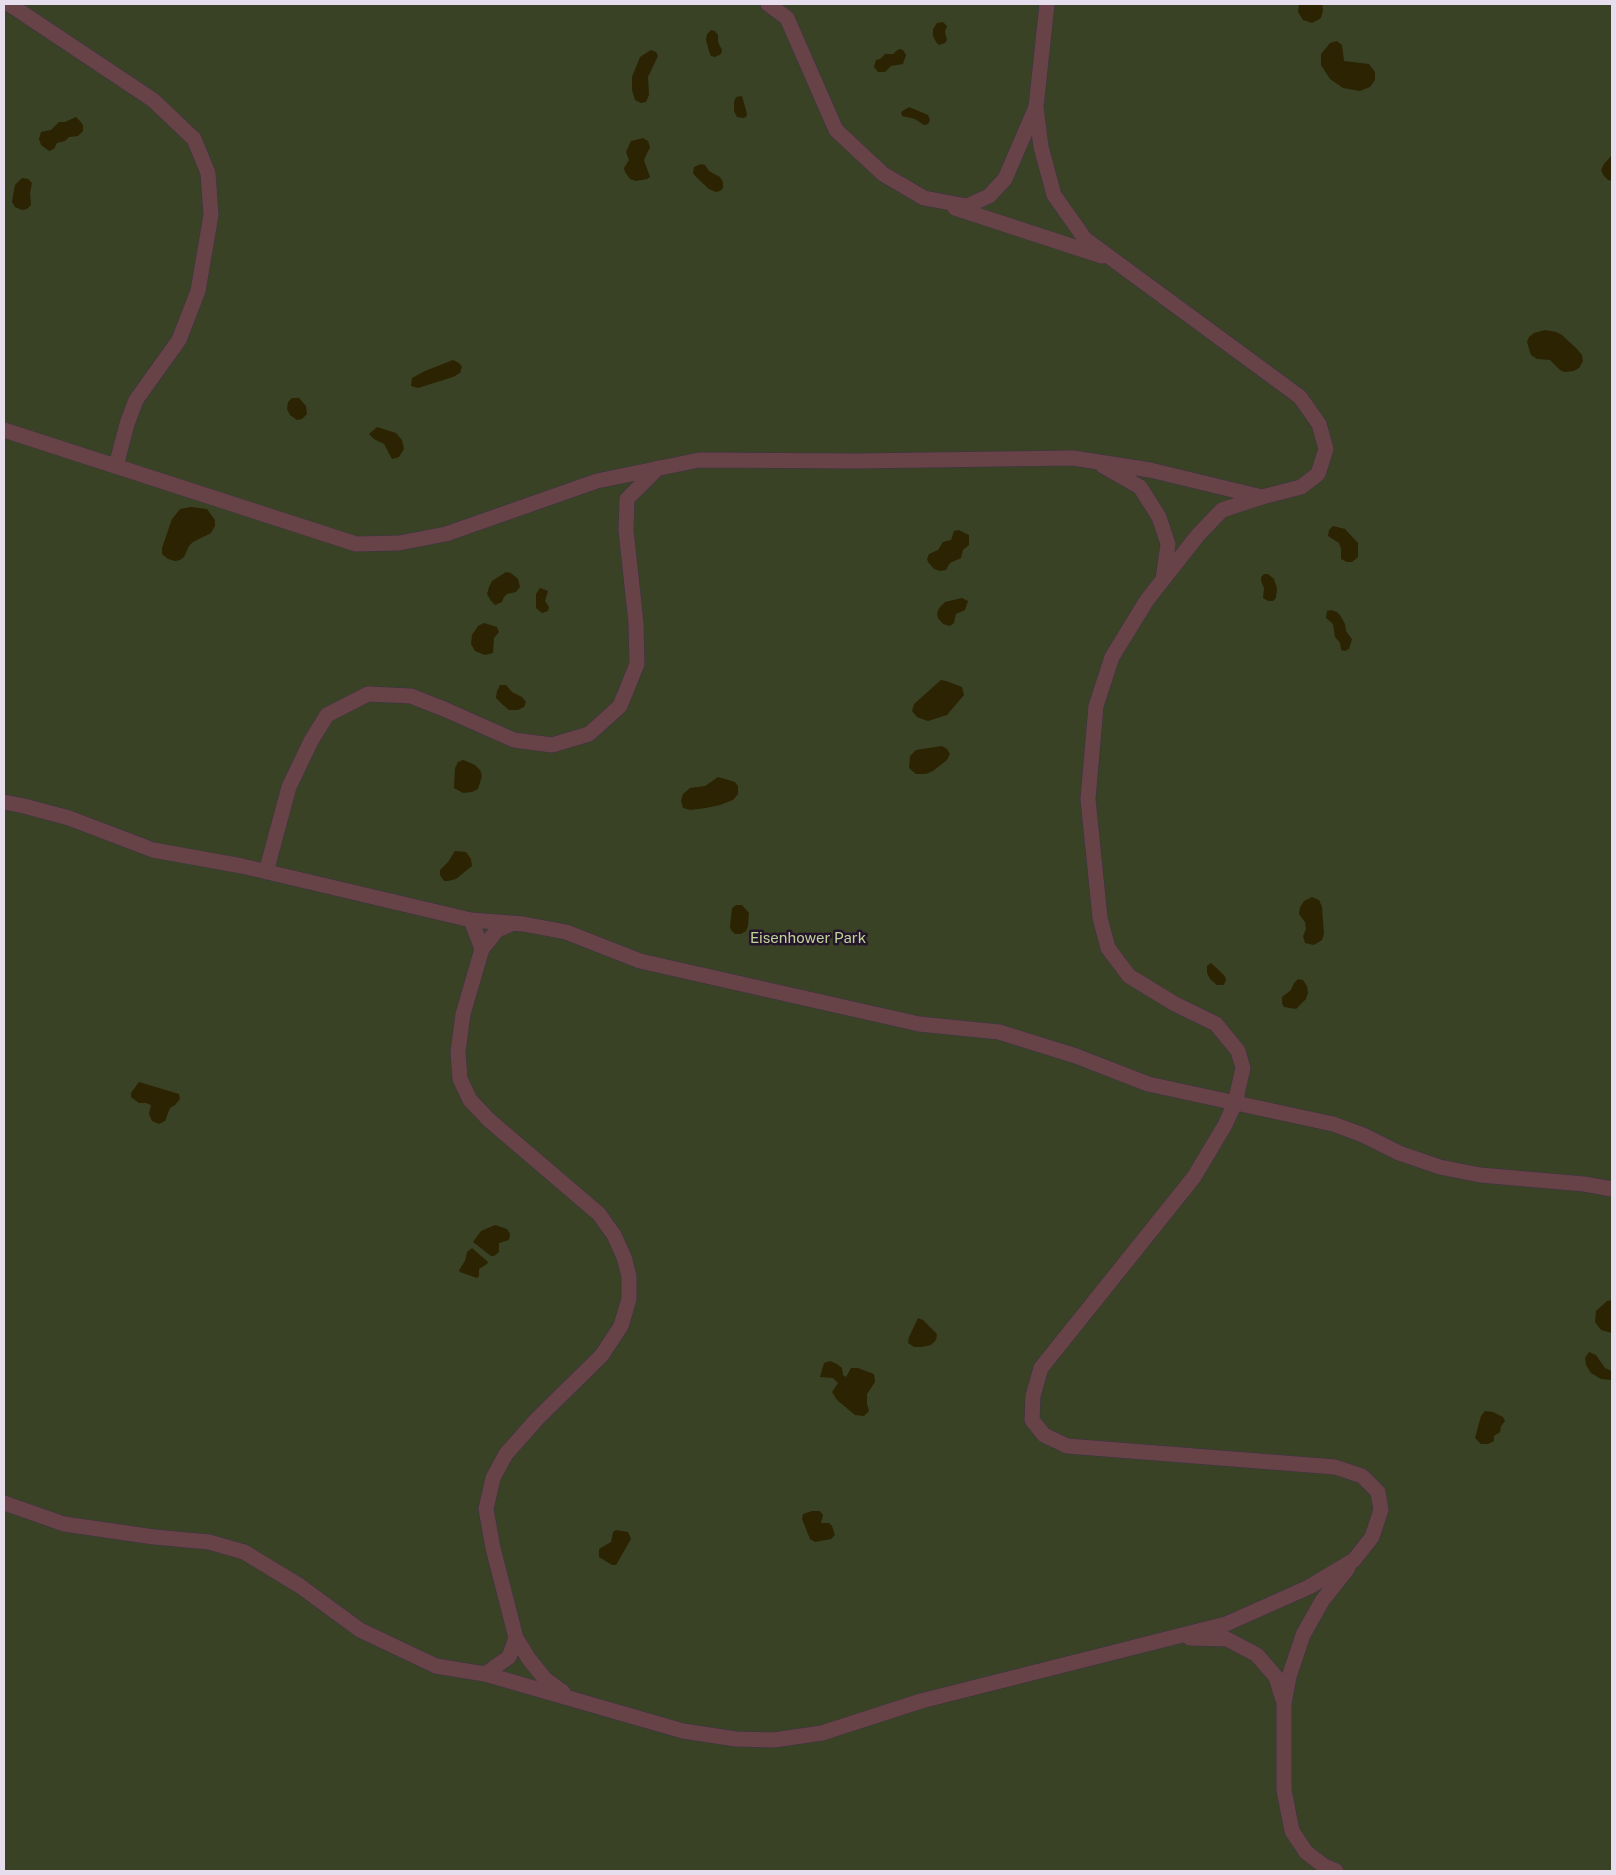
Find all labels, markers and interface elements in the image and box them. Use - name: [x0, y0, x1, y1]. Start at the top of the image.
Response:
- park label: Eisenhower Park: [750, 929, 866, 947]

